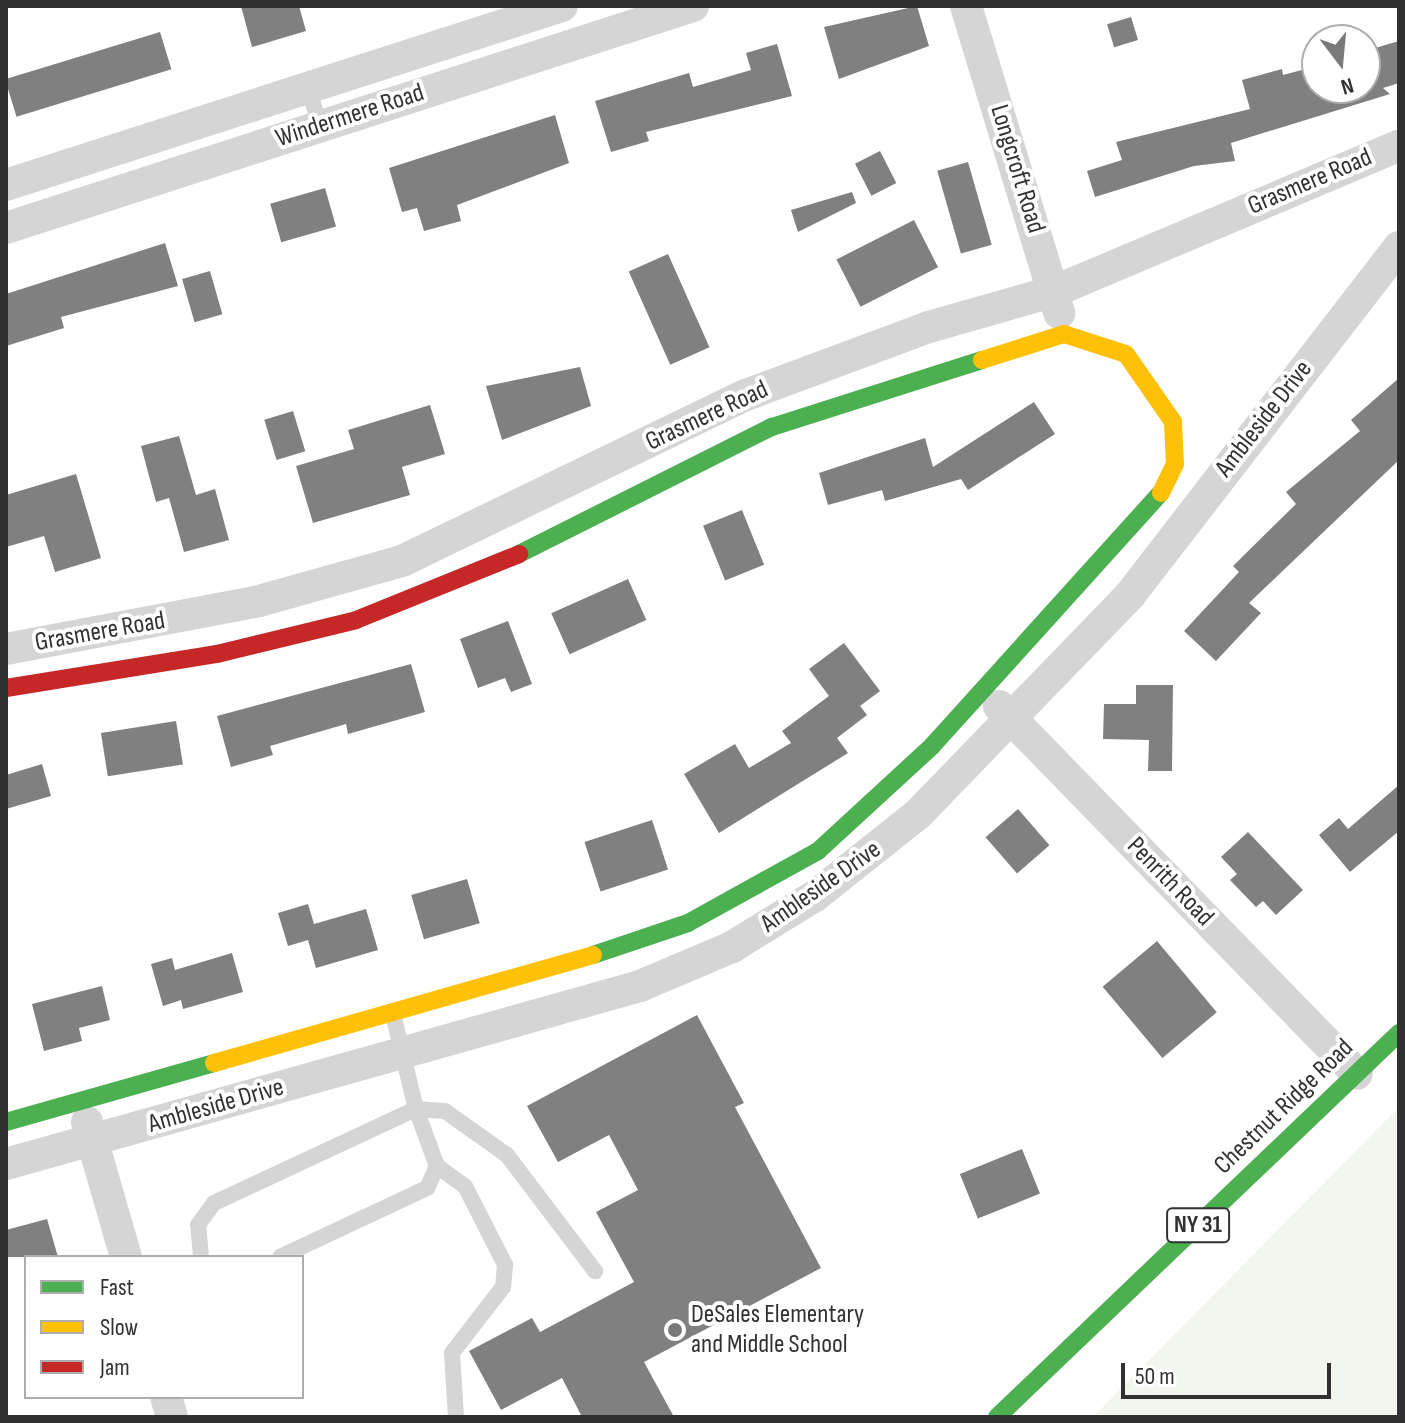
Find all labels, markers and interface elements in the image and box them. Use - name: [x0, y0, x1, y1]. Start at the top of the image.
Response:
- north arrow: [1301, 24, 1381, 104]
- text: N: [1338, 71, 1357, 100]
- street label: Windermere Road: [272, 77, 428, 155]
- street label: Longcroft Road: [983, 101, 1051, 237]
- street label: Grasmere Road: [1243, 142, 1377, 222]
- street label: Ambleside Drive: [1209, 354, 1319, 484]
- street label: Grasmere Road: [641, 374, 773, 458]
- street label: Grasmere Road: [33, 605, 167, 659]
- street label: Penrith Road: [1120, 831, 1220, 933]
- street label: Ambleside Drive: [755, 834, 887, 940]
- street label: Chestnut Ridge Road: [1208, 1033, 1360, 1181]
- street label: Ambleside Drive: [145, 1072, 287, 1140]
- road number: NY 31: [1166, 1205, 1230, 1245]
- legend: [24, 1255, 304, 1399]
- text: Fast: [100, 1273, 134, 1302]
- place label: DeSales Elementary and Middle School: [691, 1299, 864, 1360]
- text: Slow: [100, 1313, 138, 1342]
- marker: DeSales Elementary and Middle School: [666, 1321, 684, 1339]
- scale bar: [1125, 1347, 1335, 1397]
- text: Jam: [100, 1353, 130, 1382]
- text: 50 m: [1135, 1362, 1175, 1391]

